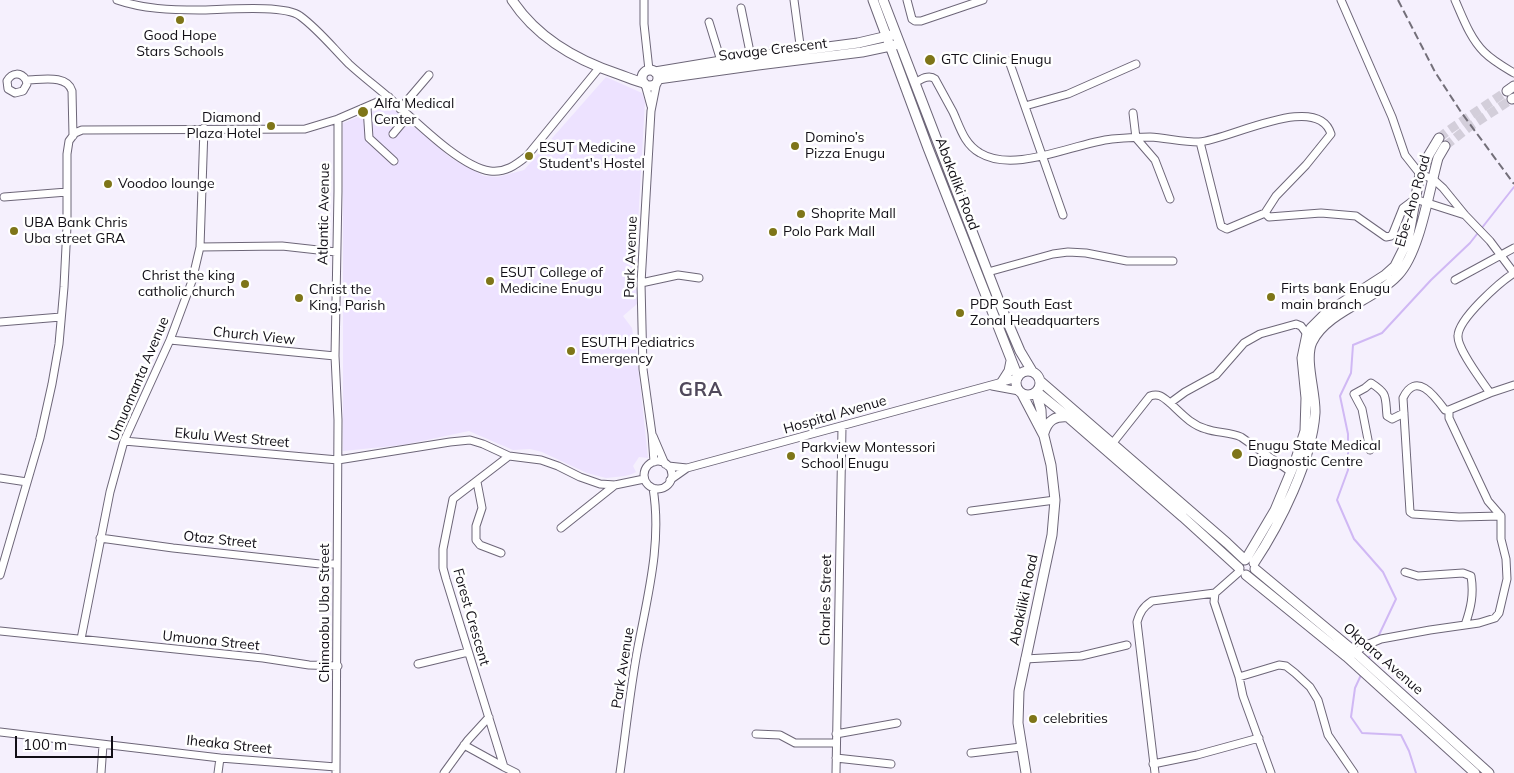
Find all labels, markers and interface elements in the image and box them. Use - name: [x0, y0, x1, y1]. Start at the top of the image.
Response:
- marker: Good Hope Stars Schools: [174, 14, 186, 26]
- place label: Good Hope Stars Schools: [136, 28, 224, 60]
- street label: Savage Crescent: [718, 35, 828, 65]
- place label: GTC Clinic Enugu: [941, 52, 1052, 68]
- marker: GTC Clinic Enugu: [923, 53, 937, 67]
- place label: Alfa Medical Center: [374, 96, 454, 128]
- marker: Alfa Medical Center: [356, 105, 370, 119]
- place label: Diamond Plaza Hotel: [186, 110, 261, 142]
- marker: Diamond Plaza Hotel: [265, 120, 277, 132]
- place label: Domino’s Pizza Enugu: [805, 130, 885, 162]
- street label: Abakaliki Road: [932, 135, 982, 233]
- place label: ESUT Medicine Student's Hostel: [539, 140, 645, 172]
- marker: Domino’s Pizza Enugu: [789, 140, 801, 152]
- marker: ESUT Medicine Student's Hostel: [523, 150, 535, 162]
- street label: Ebe-Ano Road: [1392, 153, 1434, 249]
- street label: Atlantic Avenue: [315, 163, 333, 265]
- place label: Voodoo lounge: [118, 176, 215, 192]
- marker: Voodoo lounge: [102, 178, 114, 190]
- place label: Shoprite Mall: [811, 206, 896, 222]
- marker: Shoprite Mall: [795, 208, 807, 220]
- place label: UBA Bank Chris Uba street GRA: [24, 215, 128, 248]
- street label: Park Avenue: [621, 216, 641, 298]
- place label: Polo Park Mall: [783, 224, 875, 240]
- marker: UBA Bank Chris Uba street GRA: [8, 225, 20, 237]
- marker: Polo Park Mall: [767, 226, 779, 238]
- place label: ESUT College of Medicine Enugu: [500, 265, 603, 298]
- place label: Christ the king catholic church: [138, 268, 235, 300]
- marker: ESUT College of Medicine Enugu: [484, 275, 496, 287]
- marker: Christ the king catholic church: [239, 278, 251, 290]
- place label: Firts bank Enugu main branch: [1281, 281, 1390, 314]
- place label: Christ the King, Parish: [309, 282, 385, 314]
- marker: Firts bank Enugu main branch: [1265, 291, 1277, 303]
- marker: Christ the King, Parish: [293, 292, 305, 304]
- place label: PDP South East Zonal Headquarters: [970, 297, 1100, 330]
- marker: PDP South East Zonal Headquarters: [954, 307, 966, 319]
- street label: Umuomanta Avenue: [105, 314, 173, 444]
- street label: Church View: [212, 323, 296, 349]
- place label: ESUTH Pediatrics Emergency: [581, 335, 695, 368]
- marker: ESUTH Pediatrics Emergency: [565, 345, 577, 357]
- district label: GRA: [678, 379, 724, 401]
- street label: Hospital Avenue: [782, 392, 888, 438]
- street label: Ekulu West Street: [174, 425, 290, 451]
- place label: Enugu State Medical Diagnostic Centre: [1248, 438, 1381, 471]
- place label: Parkview Montessori School Enugu: [801, 440, 935, 472]
- marker: Enugu State Medical Diagnostic Centre: [1230, 447, 1244, 461]
- marker: Parkview Montessori School Enugu: [785, 450, 797, 462]
- street label: Otaz Street: [182, 528, 258, 552]
- street label: Chimaobu Uba Street: [317, 543, 333, 683]
- street label: Abakiliki Road: [1006, 553, 1042, 647]
- street label: Charles Street: [817, 554, 835, 646]
- street label: Forest Crescent: [449, 566, 493, 668]
- street label: Okpara Avenue: [1340, 620, 1426, 698]
- street label: Park Avenue: [608, 626, 638, 710]
- street label: Umuona Street: [162, 628, 260, 654]
- place label: celebrities: [1043, 711, 1108, 727]
- marker: celebrities: [1027, 713, 1039, 725]
- scale bar: [18, 726, 115, 758]
- street label: Iheaka Street: [185, 732, 273, 758]
- text: 100 m: [23, 735, 67, 754]

